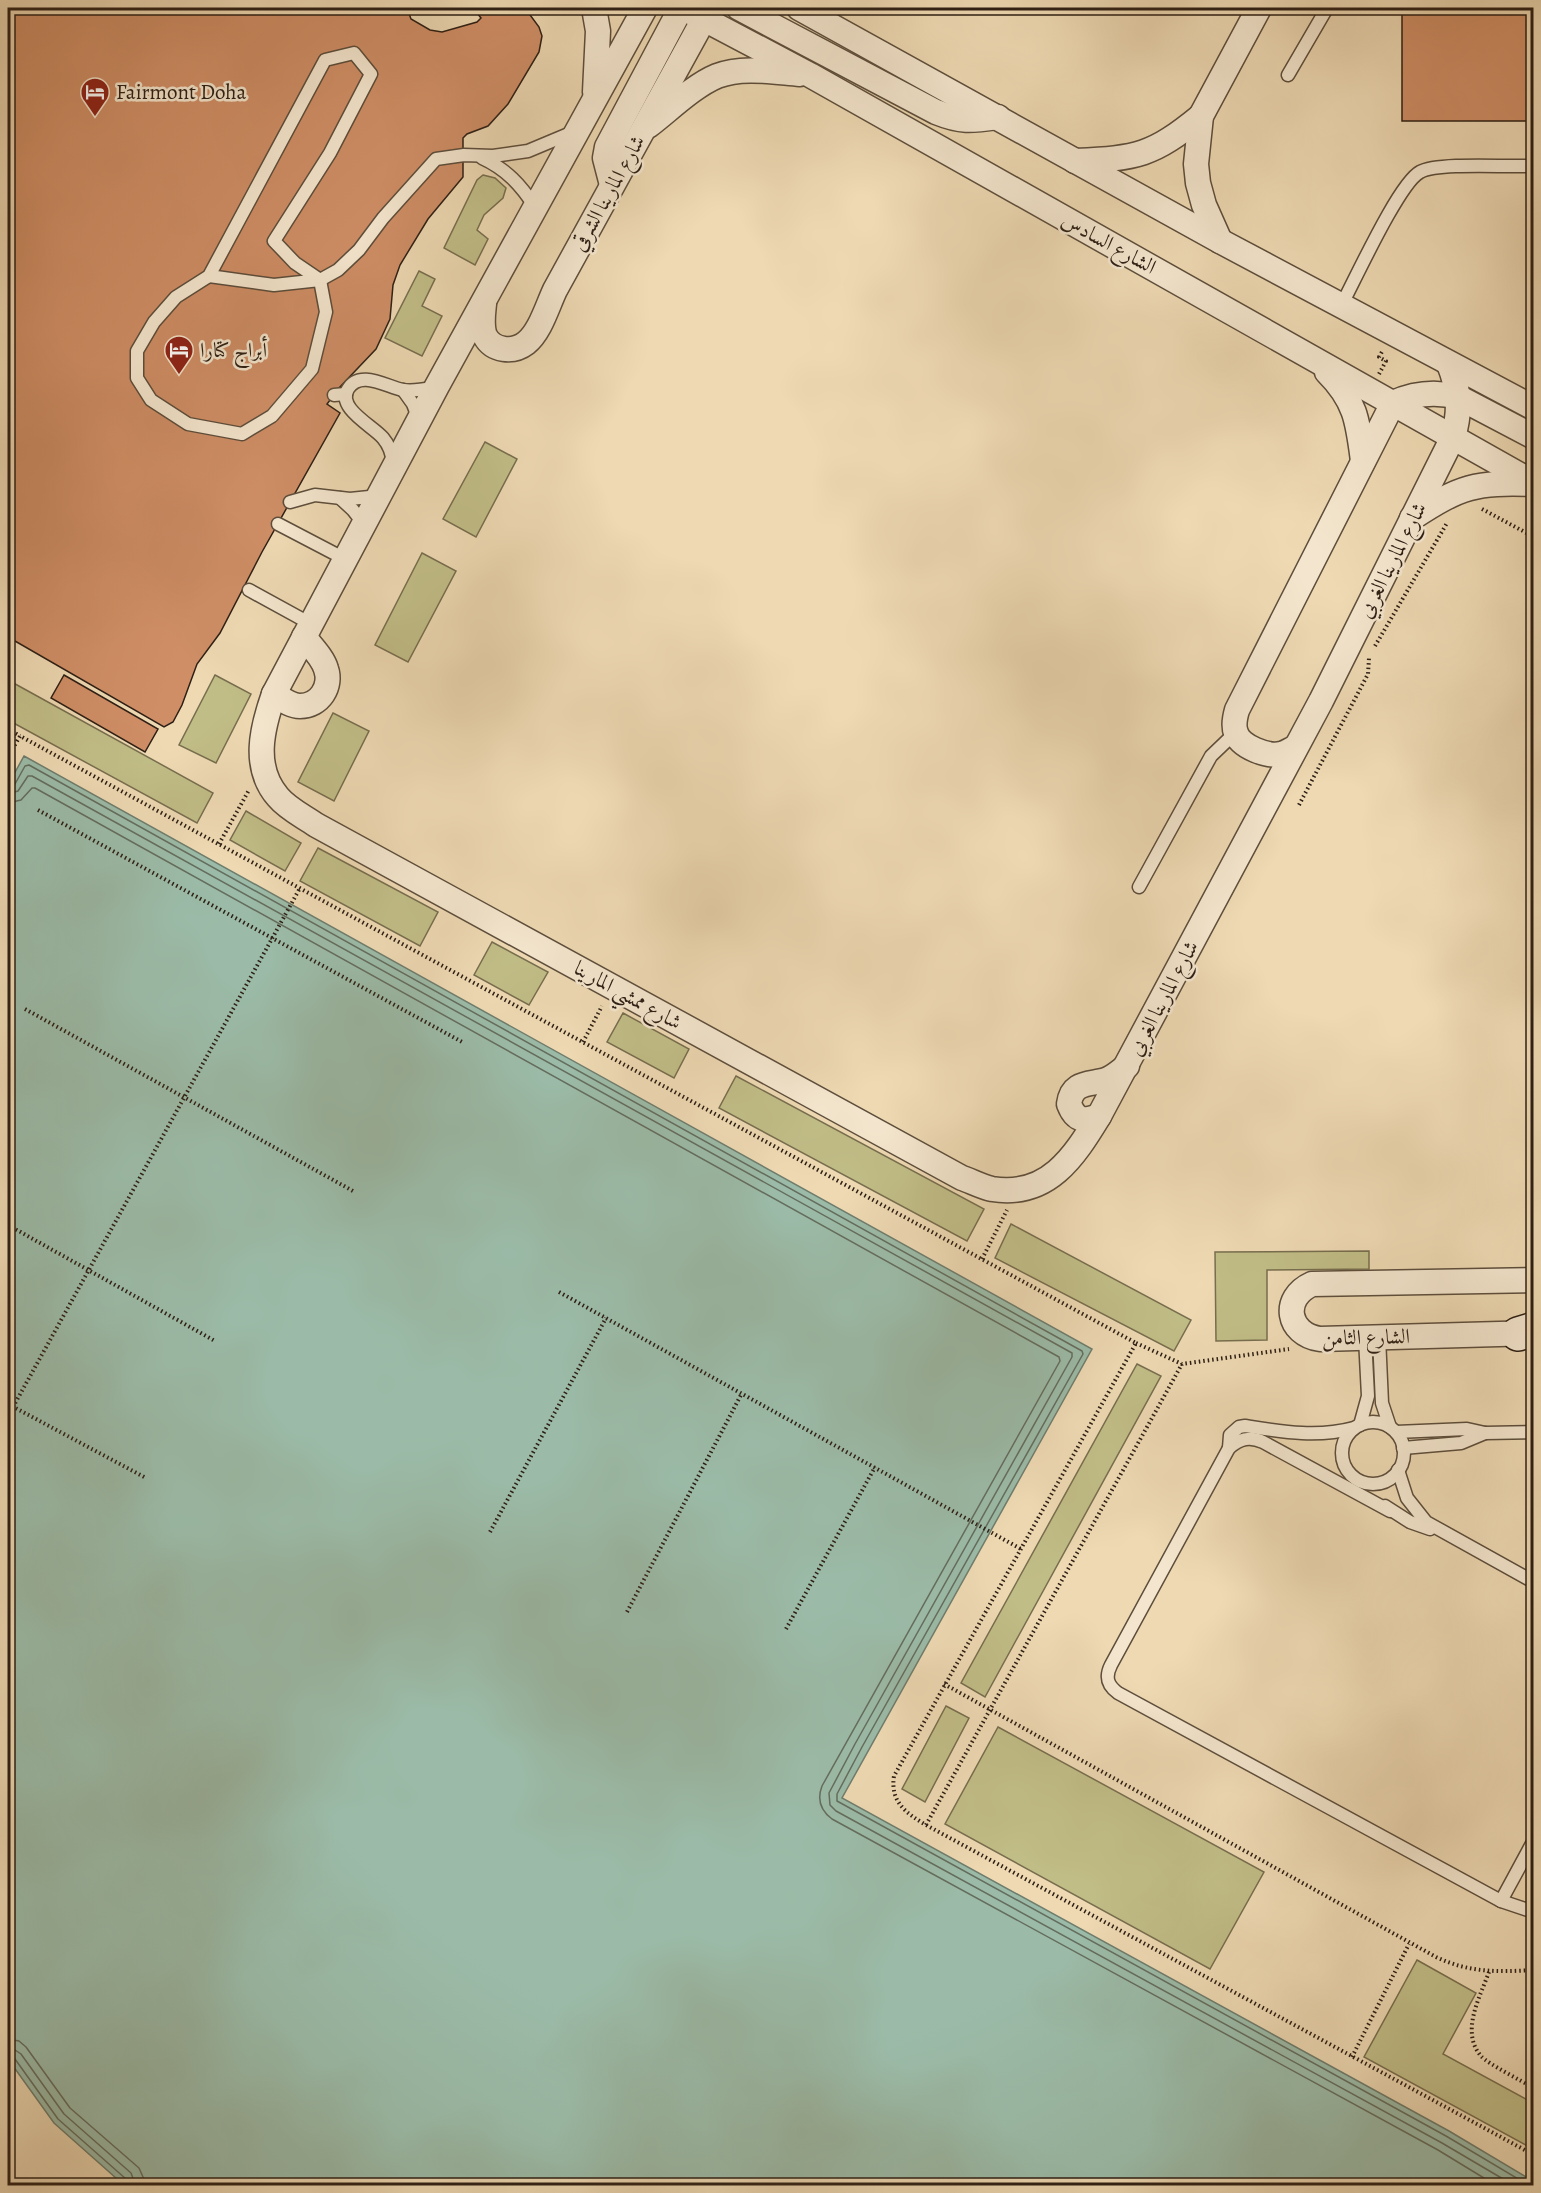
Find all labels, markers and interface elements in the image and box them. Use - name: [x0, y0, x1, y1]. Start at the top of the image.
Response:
- hotel icon: Fairmont Doha: [79, 76, 111, 118]
- place label: Fairmont Doha: [116, 78, 247, 106]
- street label: شارع المارينا الشرقي: [564, 130, 655, 258]
- street label: الشارع السادس: [1055, 206, 1161, 284]
- hotel icon: أبراج كتارا: [163, 334, 195, 376]
- place label: أبراج كتارا: [200, 335, 267, 369]
- street label: شارع المارينا الغربي: [1351, 497, 1437, 625]
- street label: شارع المارينا الغربي: [1121, 936, 1209, 1062]
- street label: شارع ممشي المارينا: [566, 954, 687, 1041]
- street label: الشارع الثامن: [1322, 1322, 1410, 1356]

